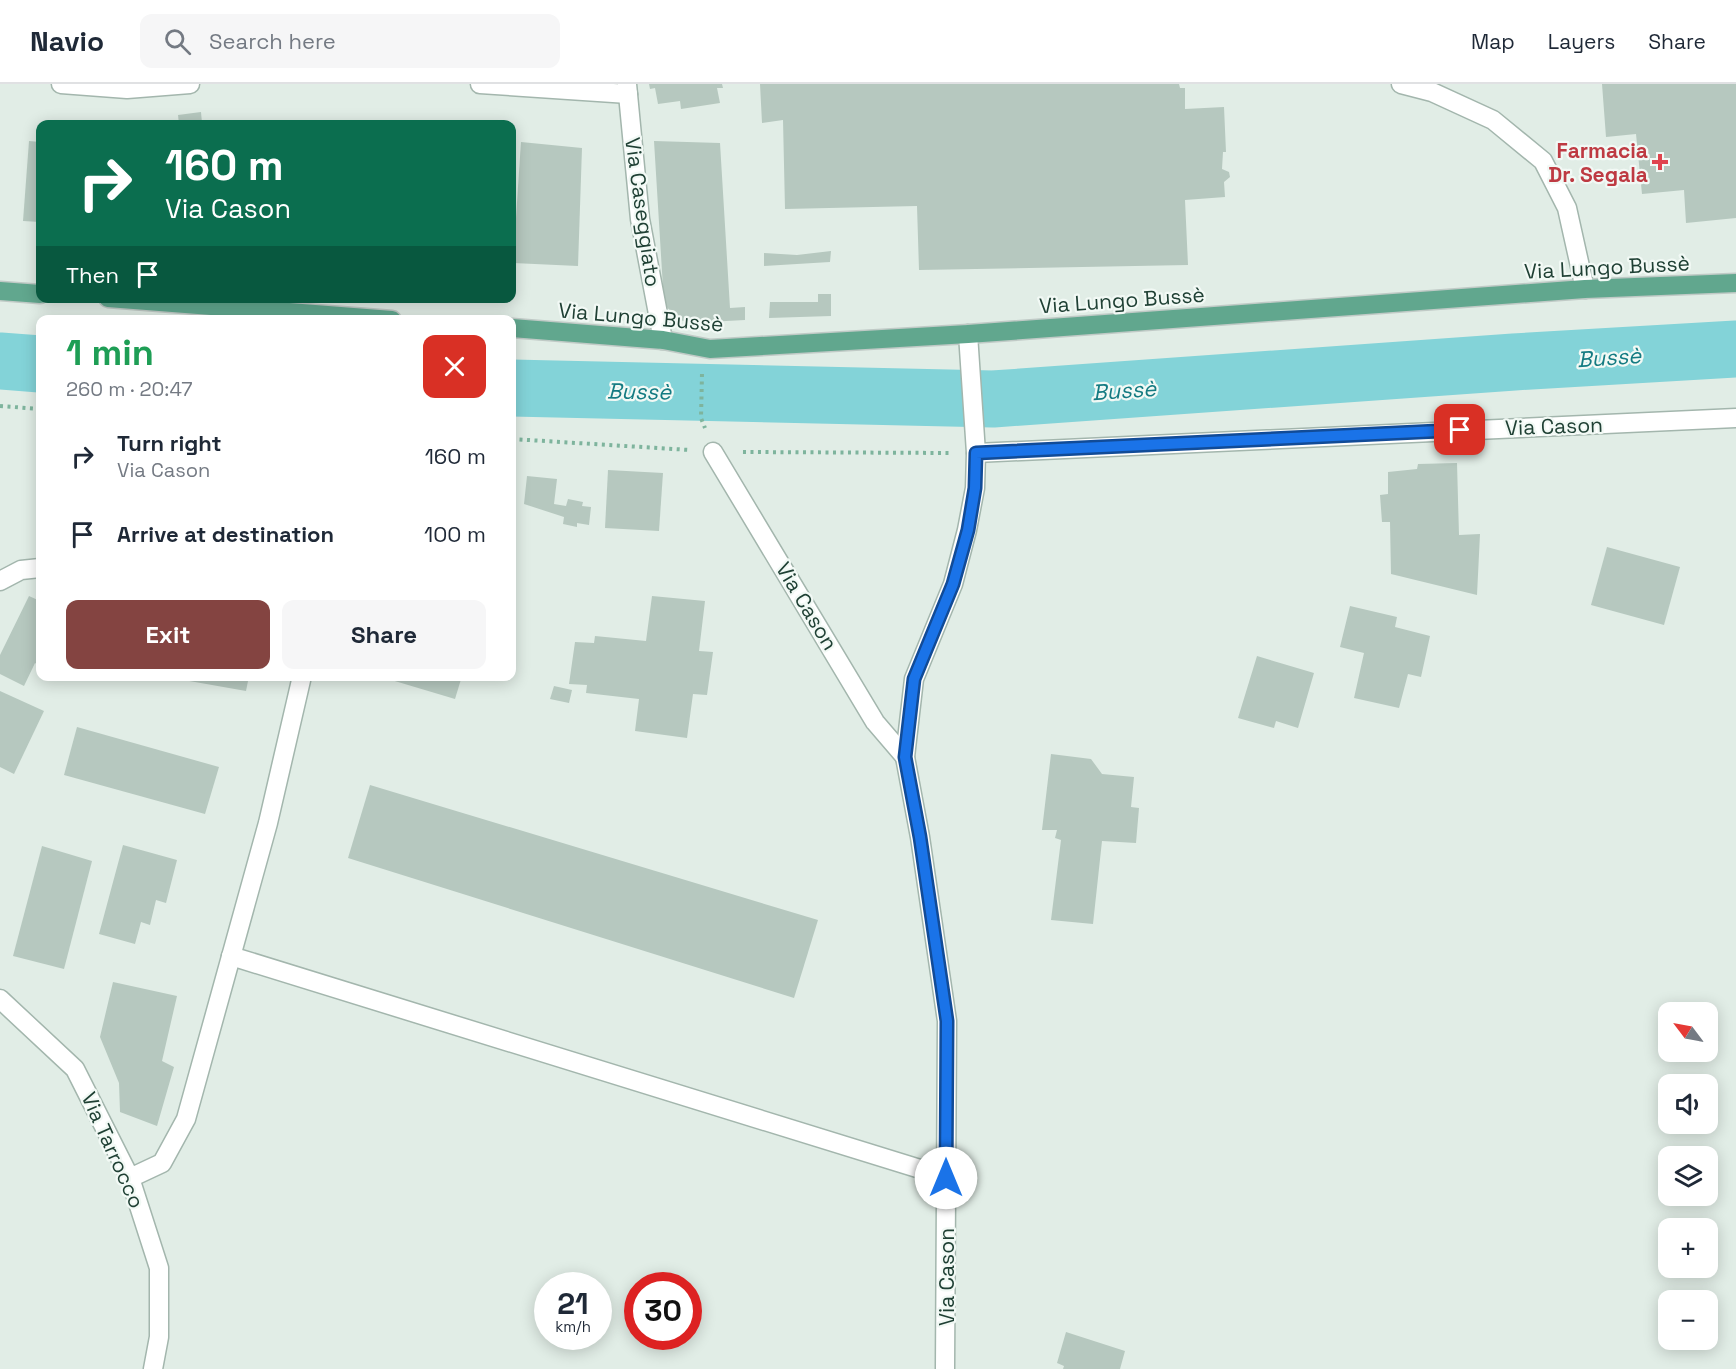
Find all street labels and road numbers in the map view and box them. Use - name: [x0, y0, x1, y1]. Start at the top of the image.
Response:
- street label: Via Caseggiato: [619, 136, 667, 288]
- street label: Via Lungo Bussè: [1523, 249, 1691, 285]
- street label: Via Lungo Bussè: [1038, 281, 1206, 319]
- street label: Via Lungo Bussè: [557, 296, 725, 338]
- street label: Via Cason: [1505, 411, 1603, 441]
- street label: Via Cason: [770, 557, 844, 655]
- street label: Via Tarrocco: [75, 1088, 151, 1212]
- street label: Via Cason: [933, 1228, 960, 1326]

